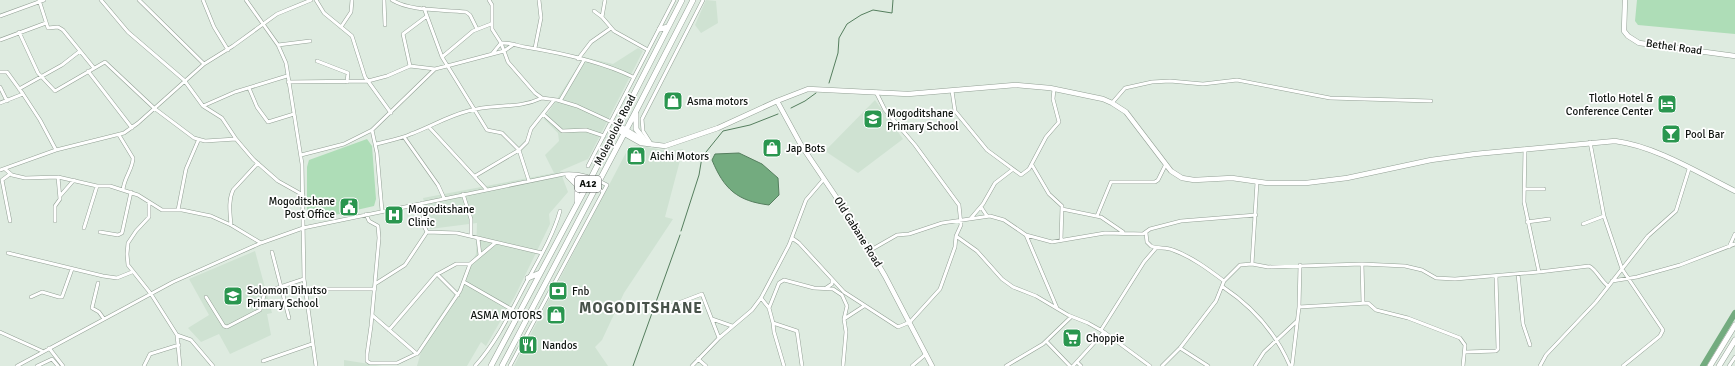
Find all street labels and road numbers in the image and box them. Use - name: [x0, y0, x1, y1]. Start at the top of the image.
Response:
- street label: Bethel Road: [1645, 37, 1703, 57]
- street label: Molepolole Road: [591, 92, 639, 168]
- road number: A12: [575, 176, 601, 192]
- street label: Old Gabane Road: [831, 195, 885, 270]

